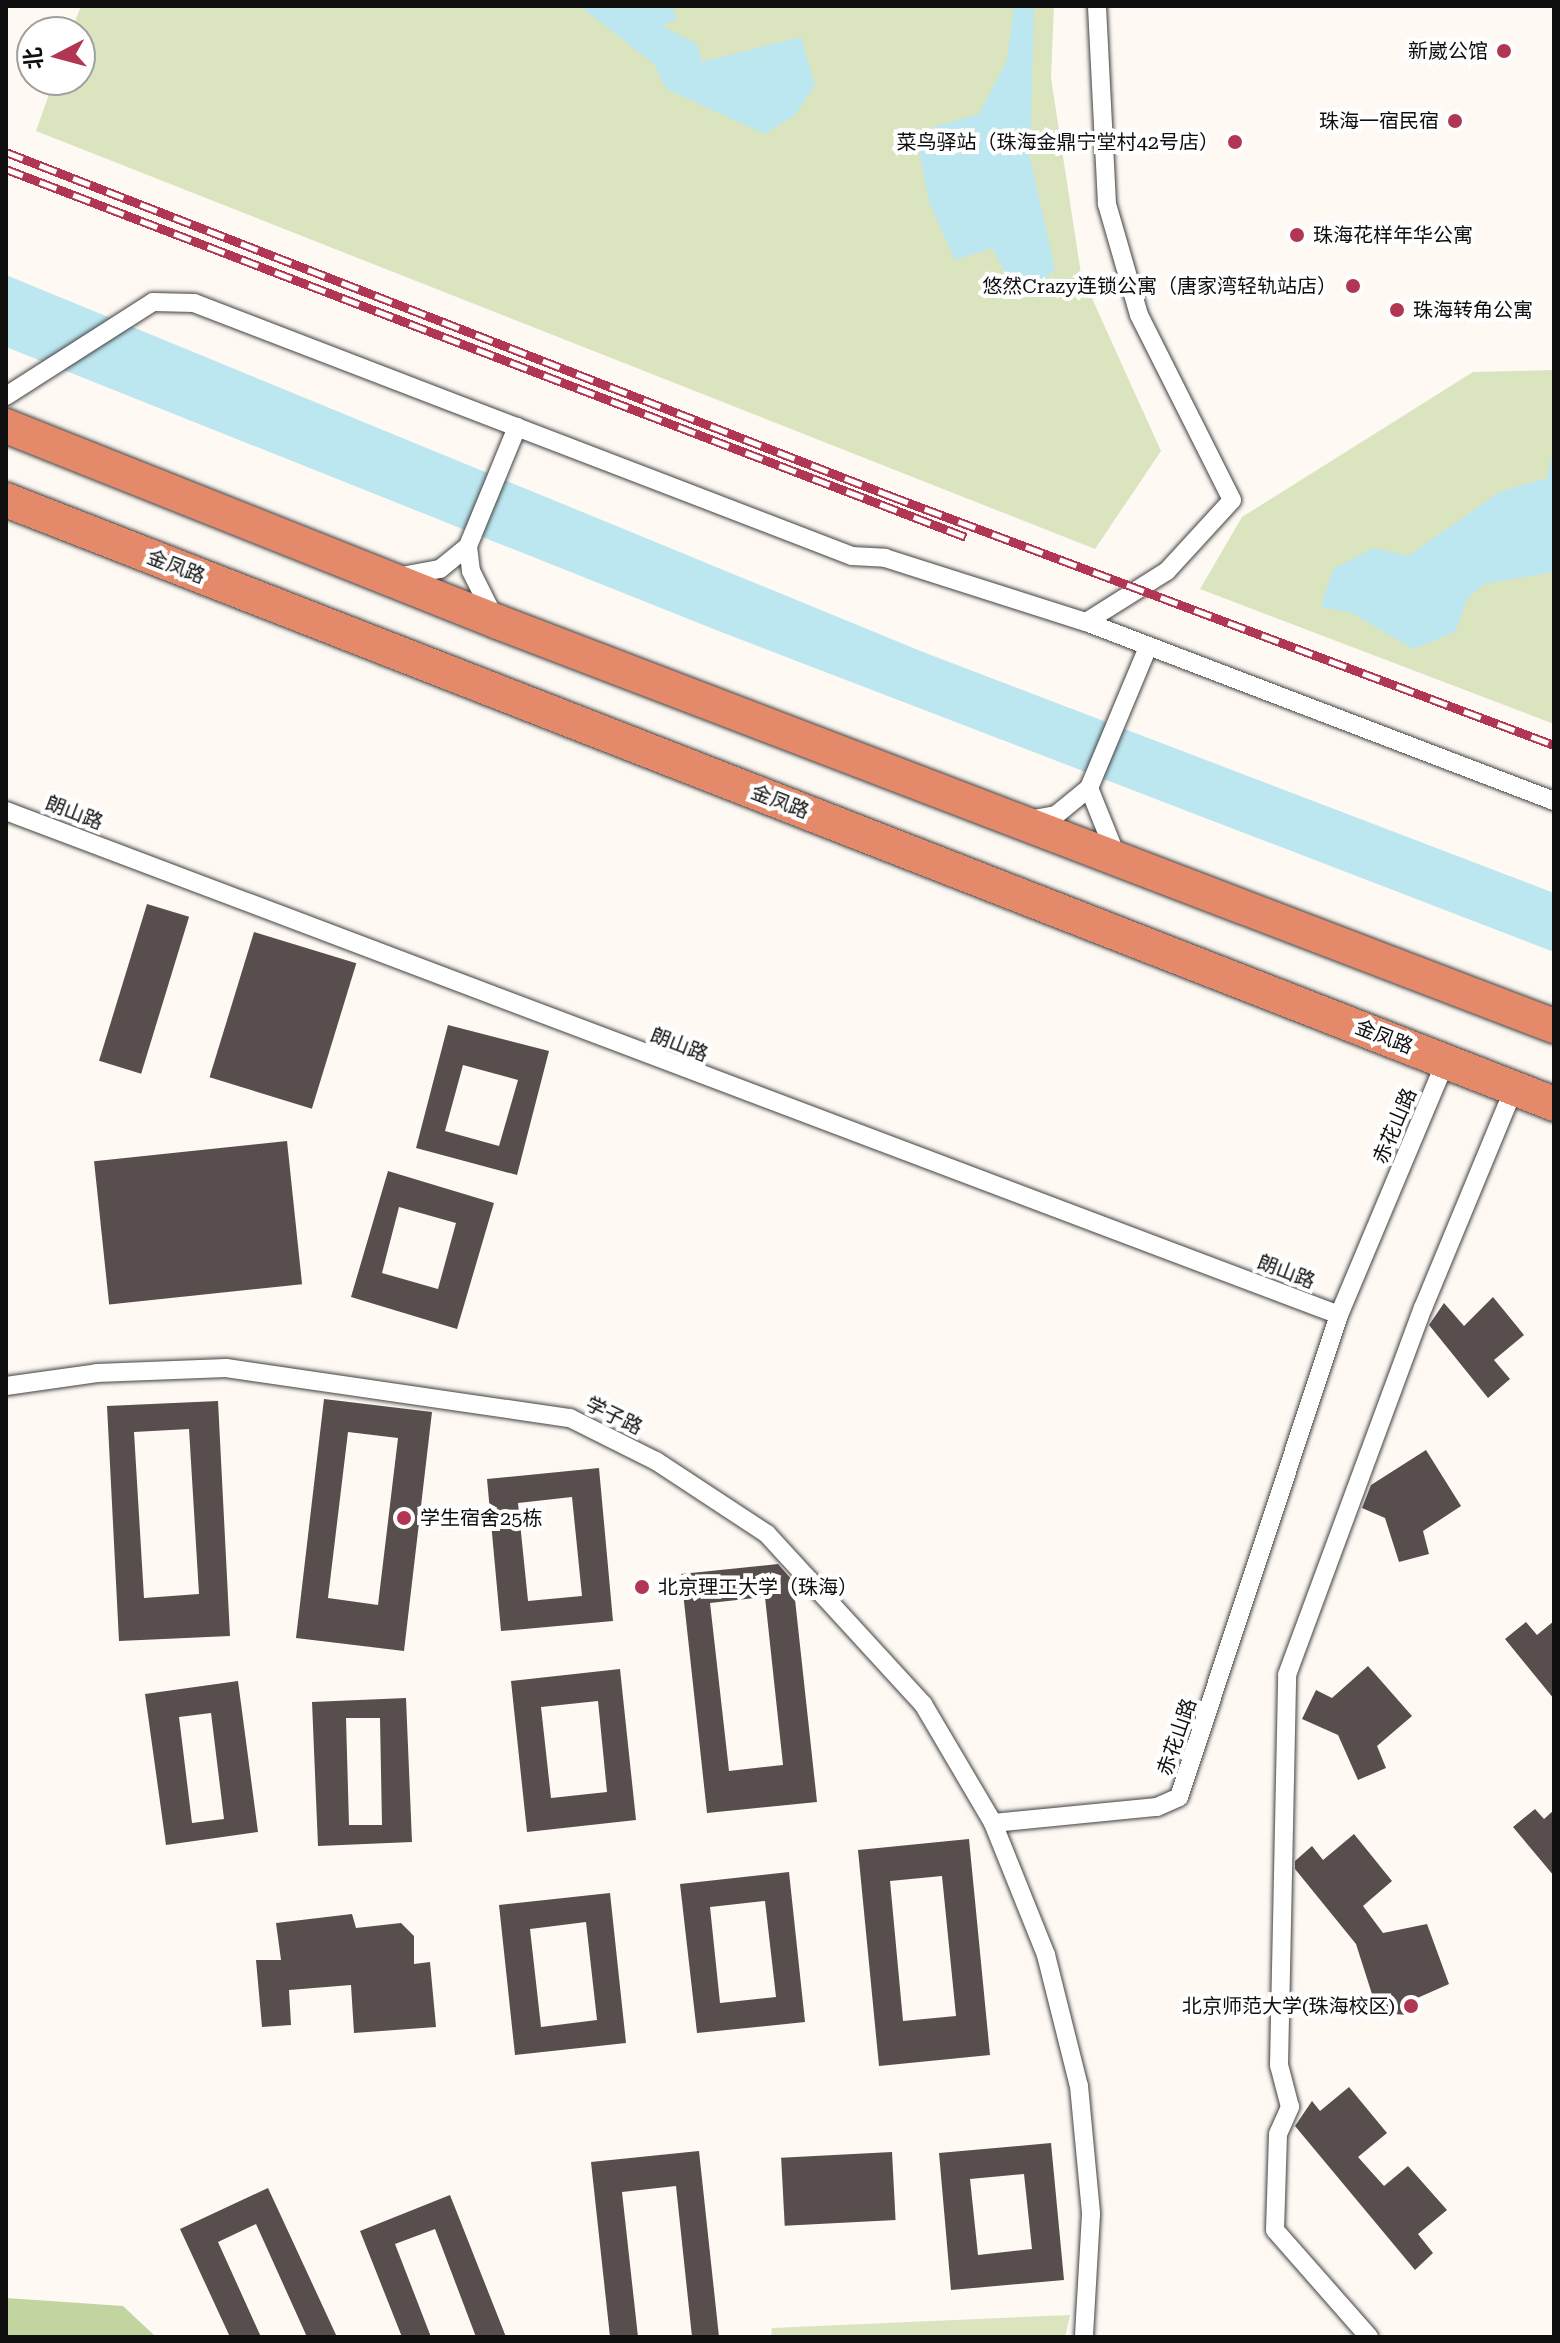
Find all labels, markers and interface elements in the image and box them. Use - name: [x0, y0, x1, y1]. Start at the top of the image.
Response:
- north arrow: [16, 16, 96, 96]
- place label: 新崴公馆: [1408, 39, 1488, 63]
- marker: 新崴公馆: [1495, 42, 1513, 60]
- text: 北: [20, 46, 47, 71]
- place label: 珠海一宿民宿: [1319, 109, 1439, 133]
- marker: 珠海一宿民宿: [1446, 112, 1464, 130]
- place label: 菜鸟驿站（珠海金鼎宁堂村42号店）: [897, 130, 1219, 154]
- marker: 菜鸟驿站（珠海金鼎宁堂村42号店）: [1226, 133, 1244, 151]
- place label: 珠海花样年华公寓: [1313, 223, 1473, 247]
- marker: 珠海花样年华公寓: [1288, 226, 1306, 244]
- place label: 悠然Crazy连锁公寓（唐家湾轻轨站店）: [982, 274, 1337, 298]
- marker: 悠然Crazy连锁公寓（唐家湾轻轨站店）: [1344, 277, 1362, 295]
- place label: 珠海转角公寓: [1413, 298, 1533, 322]
- marker: 珠海转角公寓: [1388, 301, 1406, 319]
- street label: 金凤路: [144, 545, 208, 589]
- street label: 金凤路: [748, 780, 812, 824]
- street label: 朗山路: [42, 791, 106, 835]
- street label: 金凤路: [1352, 1015, 1416, 1059]
- street label: 朗山路: [647, 1023, 711, 1067]
- street label: 赤花山路: [1368, 1084, 1422, 1168]
- street label: 朗山路: [1254, 1250, 1318, 1294]
- street label: 学子路: [582, 1392, 646, 1440]
- place label: 学生宿舍25栋: [420, 1506, 542, 1530]
- marker: 学生宿舍25栋: [395, 1509, 413, 1527]
- place label: 北京理工大学（珠海）: [658, 1575, 858, 1599]
- marker: 北京理工大学（珠海）: [633, 1578, 651, 1596]
- street label: 赤花山路: [1153, 1695, 1201, 1779]
- place label: 北京师范大学(珠海校区): [1182, 1994, 1395, 2018]
- marker: 北京师范大学(珠海校区): [1402, 1997, 1420, 2015]

